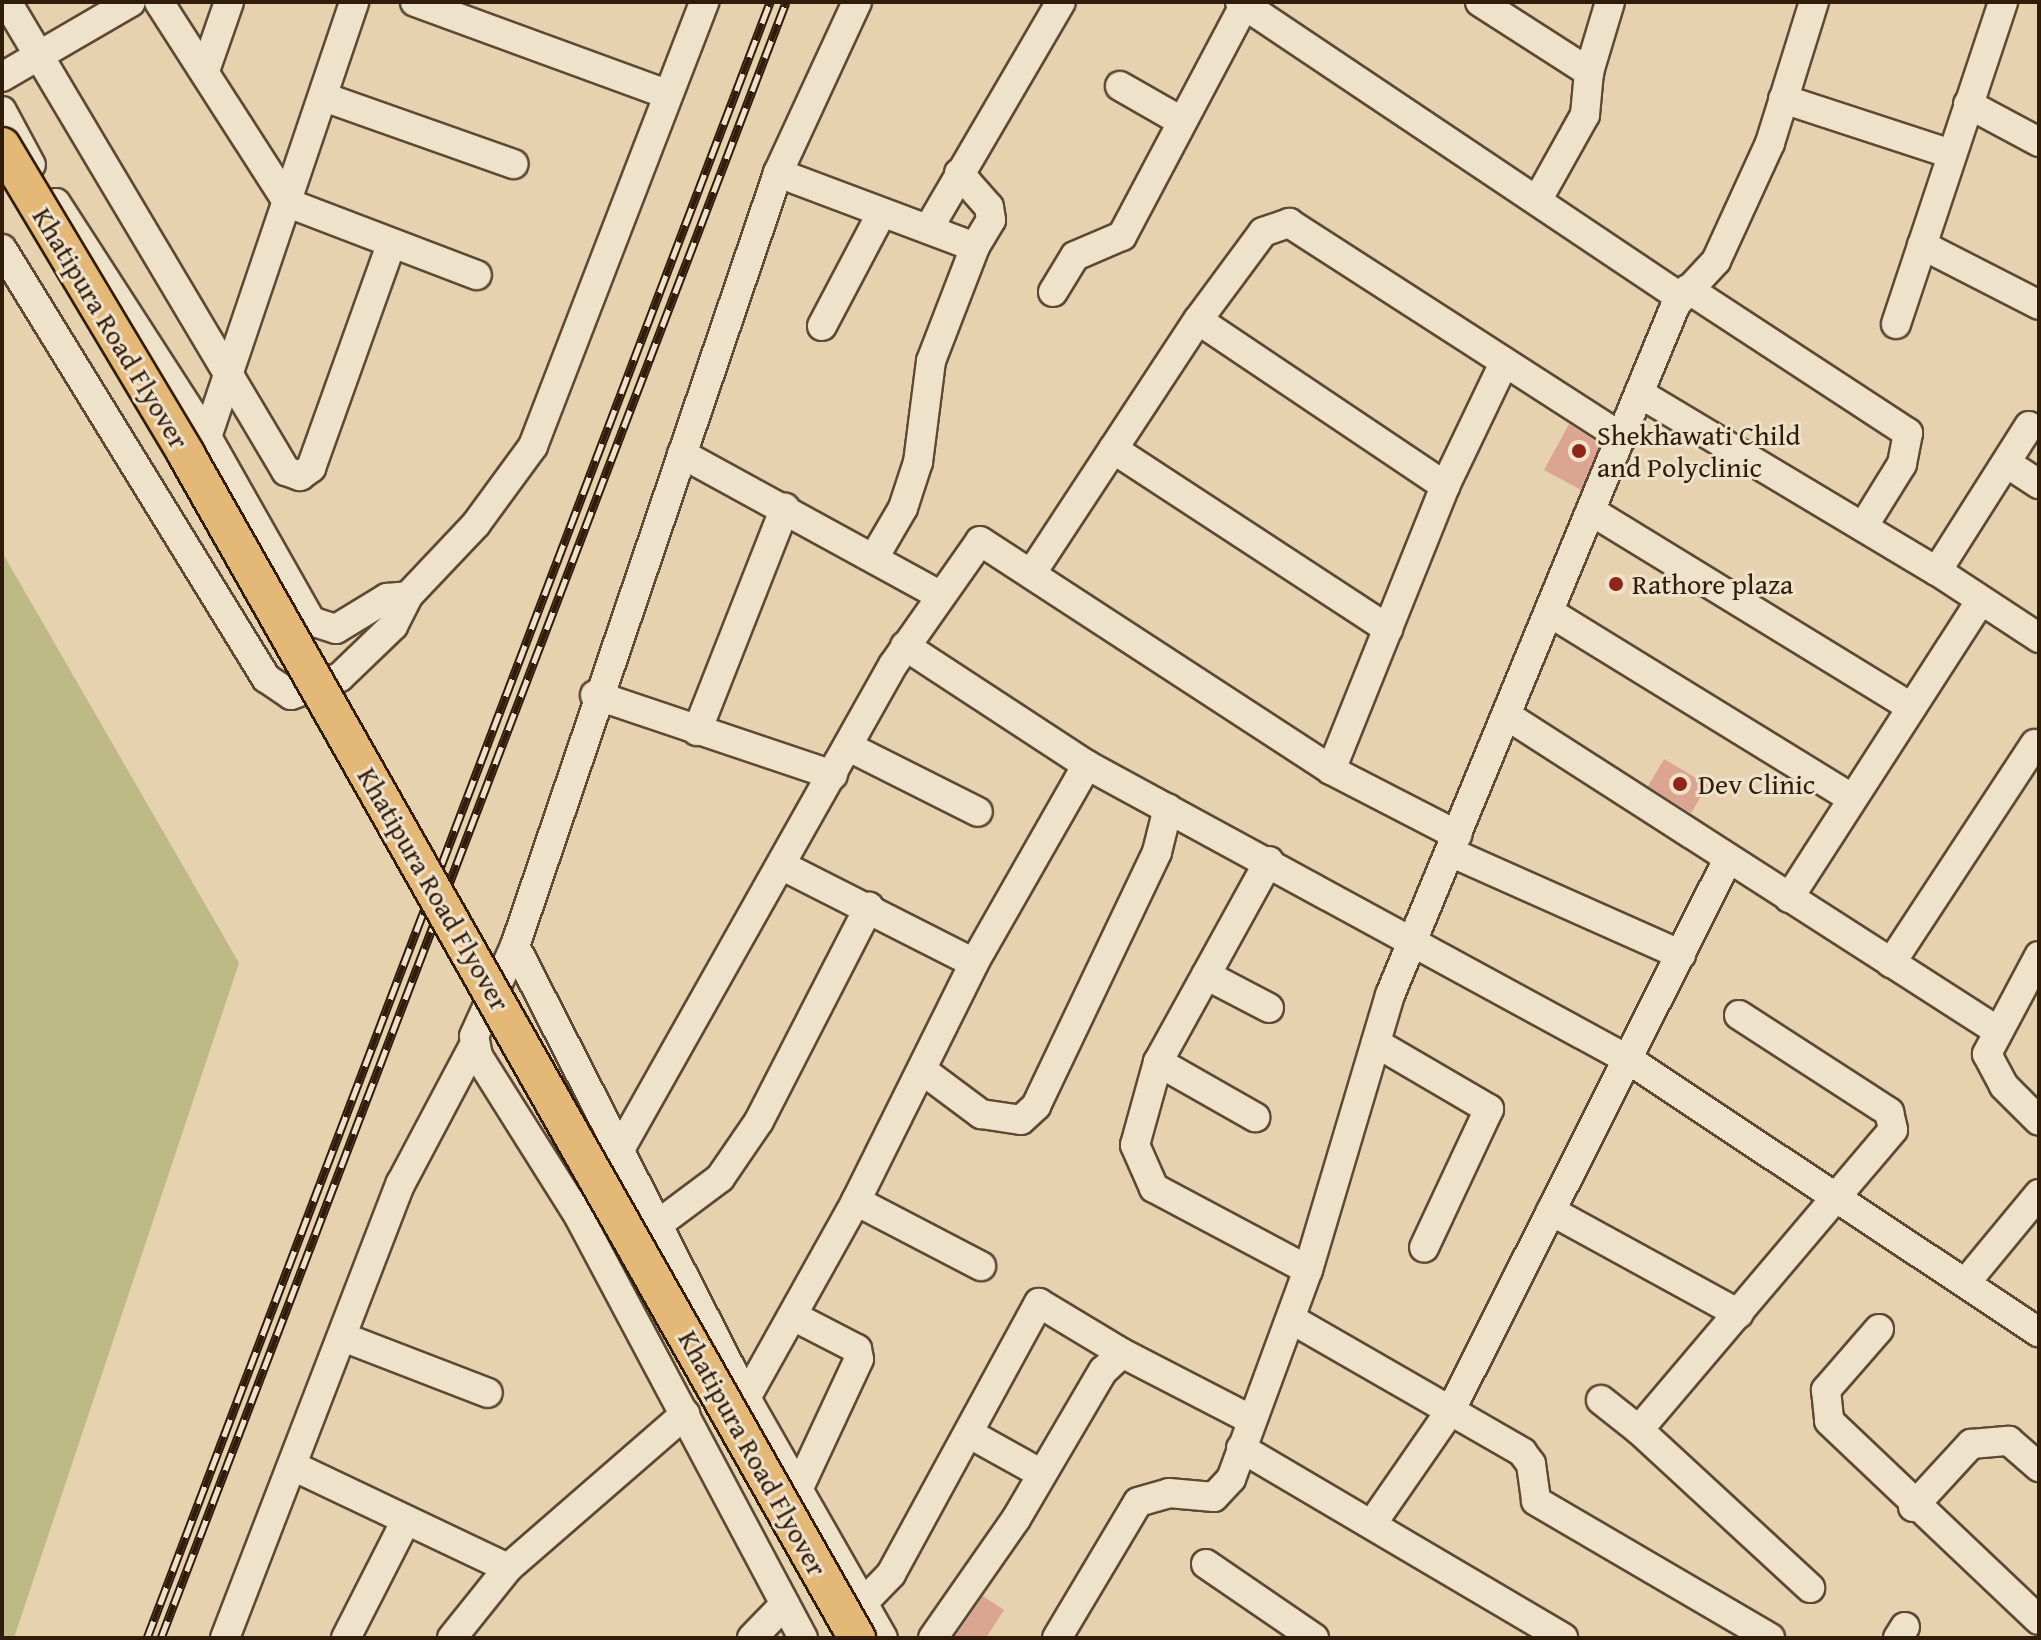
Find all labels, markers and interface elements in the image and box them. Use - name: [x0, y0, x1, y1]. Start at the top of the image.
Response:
- street label: Khatipura Road Flyover: [26, 201, 196, 455]
- place label: Shekhawati Child and Polyclinic: [1597, 418, 1800, 484]
- marker: Shekhawati Child and Polyclinic: [1568, 440, 1590, 462]
- place label: Rathore plaza: [1632, 567, 1793, 601]
- marker: Rathore plaza: [1607, 575, 1625, 593]
- street label: Khatipura Road Flyover: [351, 761, 517, 1017]
- place label: Dev Clinic: [1698, 767, 1815, 801]
- marker: Dev Clinic: [1669, 773, 1691, 795]
- street label: Khatipura Road Flyover: [672, 1324, 834, 1582]

